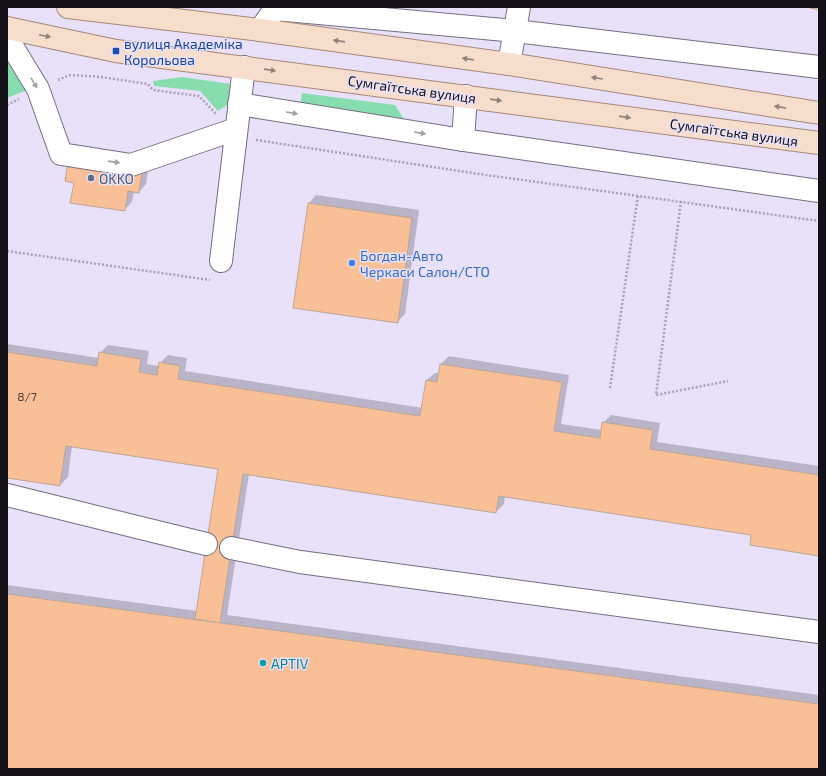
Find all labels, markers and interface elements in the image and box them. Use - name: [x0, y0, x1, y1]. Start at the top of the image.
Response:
- one-way arrow: [39, 33, 51, 39]
- place label: вулиця Академіка Корольова: [124, 35, 243, 68]
- one-way arrow: [333, 38, 345, 44]
- marker: вулиця Академіка Корольова: [111, 46, 121, 56]
- one-way arrow: [462, 56, 474, 62]
- one-way arrow: [264, 67, 277, 73]
- street label: Сумгаїтська вулиця: [347, 72, 477, 106]
- one-way arrow: [591, 75, 603, 81]
- one-way arrow: [31, 77, 38, 89]
- one-way arrow: [490, 97, 503, 103]
- one-way arrow: [774, 104, 787, 110]
- one-way arrow: [285, 110, 298, 116]
- one-way arrow: [619, 114, 631, 120]
- street label: Сумгаїтська вулиця: [669, 115, 799, 149]
- one-way arrow: [414, 130, 426, 136]
- one-way arrow: [108, 159, 120, 165]
- place label: OKKO: [99, 170, 134, 187]
- marker: OKKO: [86, 173, 96, 183]
- place label: Богдан-Авто Черкаси Салон/СТО: [360, 247, 490, 280]
- marker: Богдан-Авто Черкаси Салон/СТО: [347, 258, 357, 268]
- house number: 8/7: [17, 389, 37, 403]
- place label: APTIV: [271, 655, 309, 672]
- marker: APTIV: [258, 658, 268, 668]

